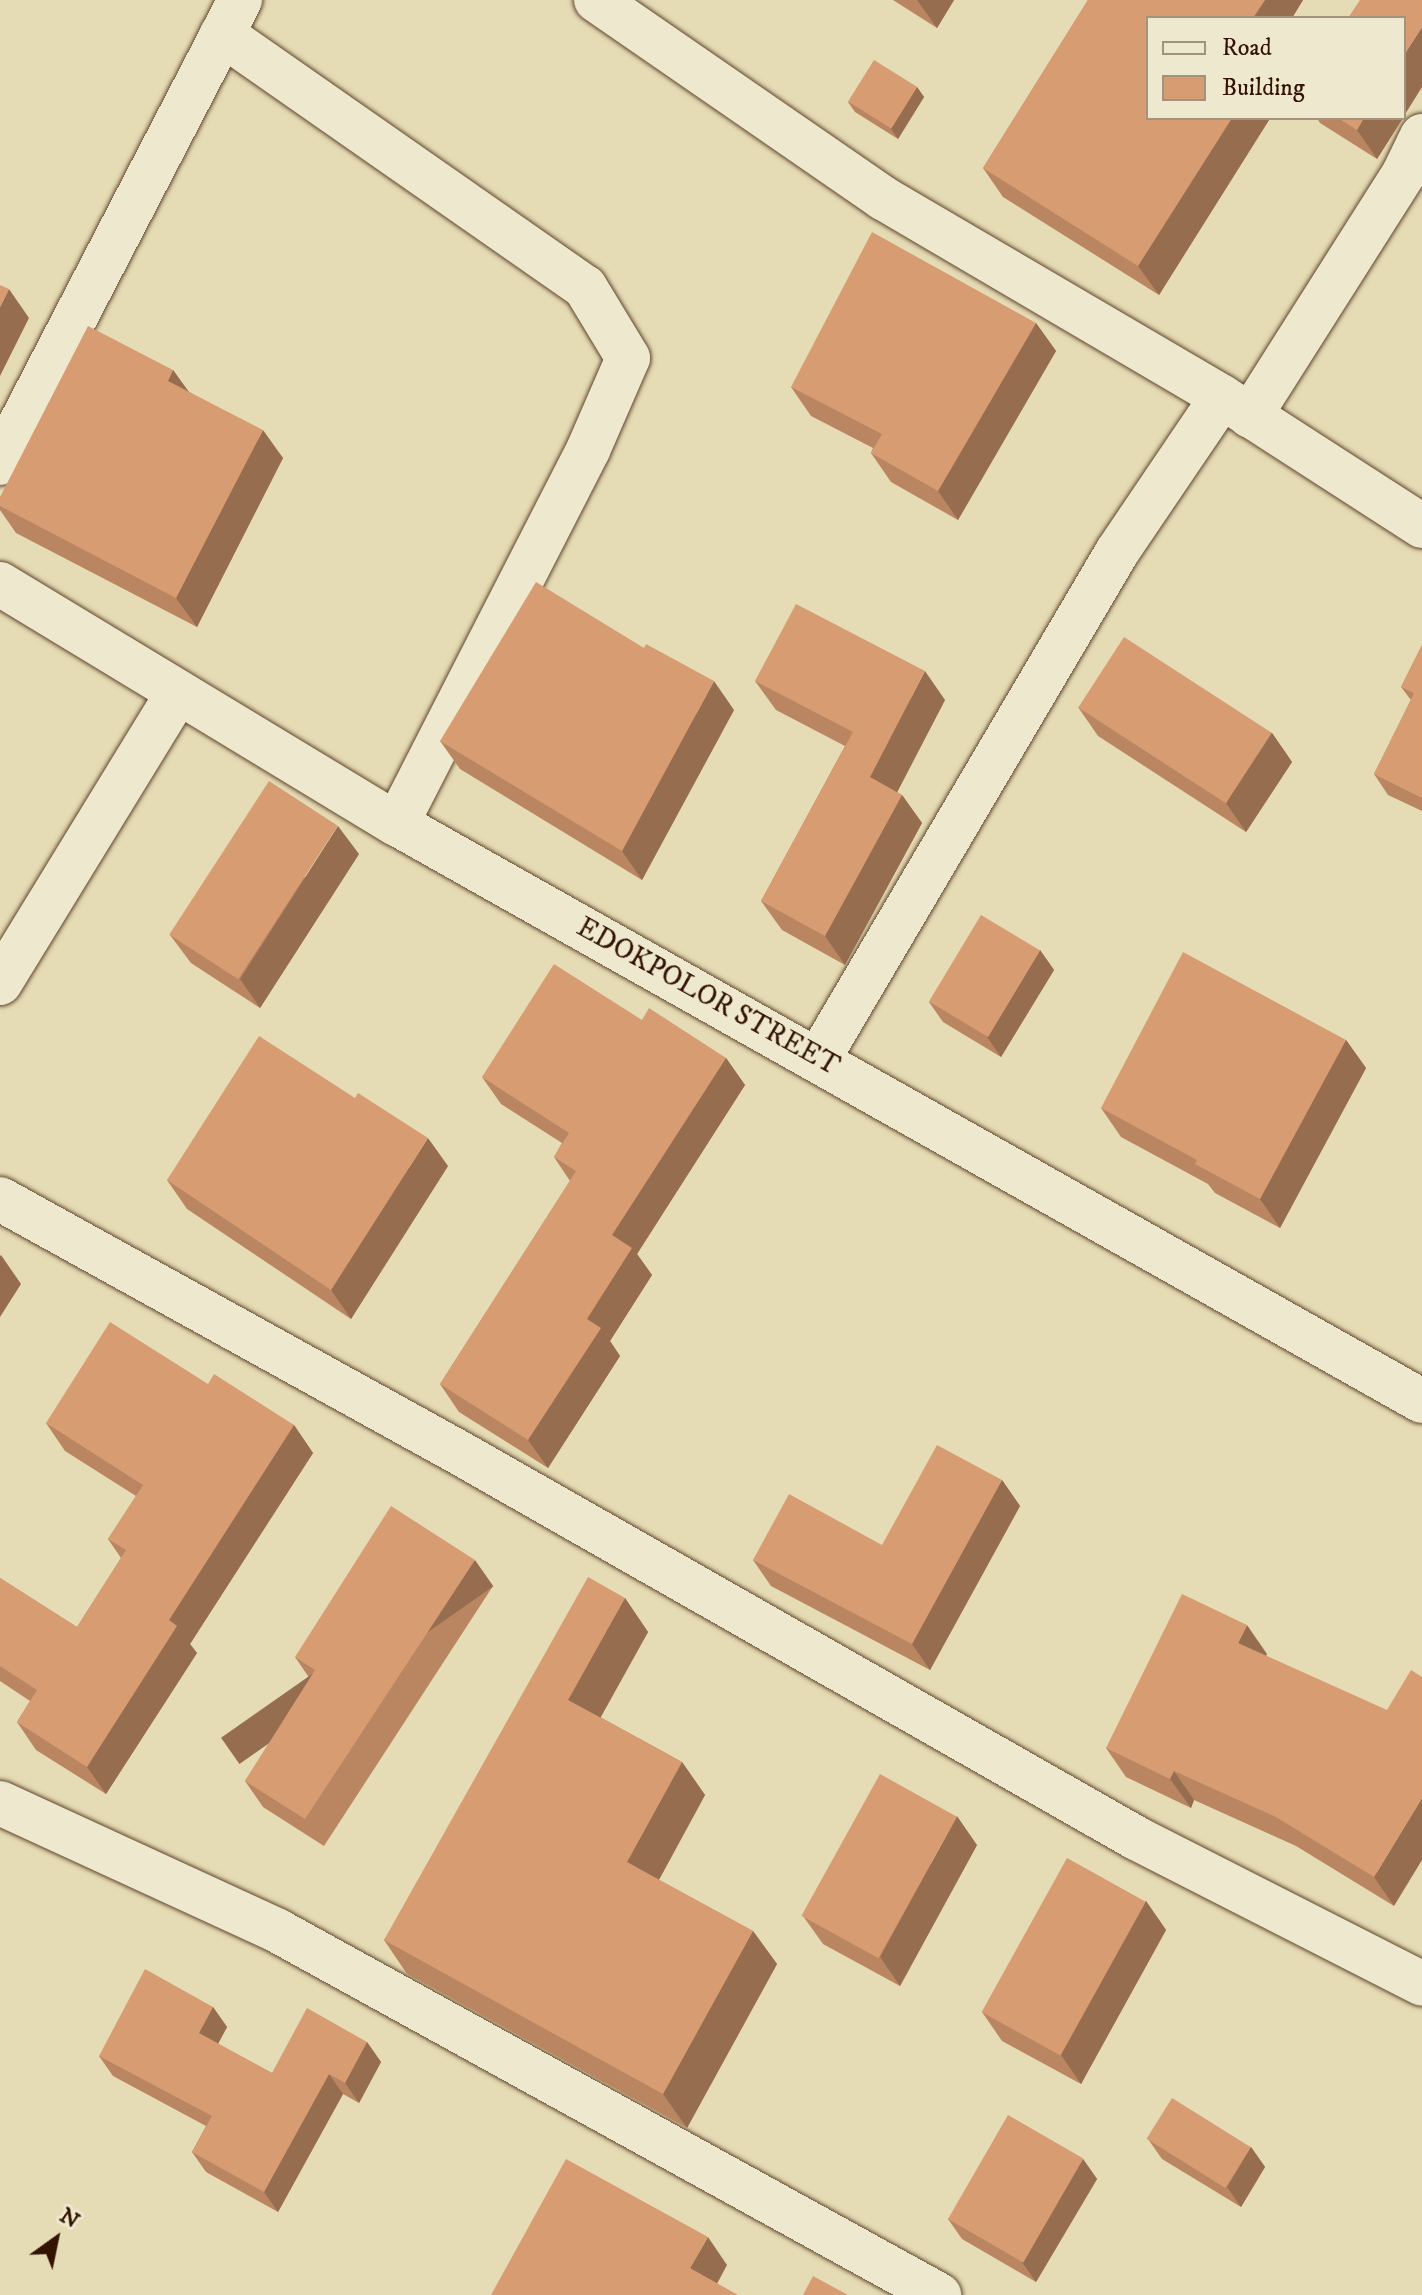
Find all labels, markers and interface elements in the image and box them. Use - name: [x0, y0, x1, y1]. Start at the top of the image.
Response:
- legend: [1146, 16, 1406, 120]
- text: Road: [1222, 33, 1272, 63]
- text: Building: [1222, 73, 1305, 103]
- street label: EDOKPOLOR STREET: [571, 911, 845, 1083]
- north arrow: [16, 2199, 96, 2279]
- text: N: [54, 2202, 84, 2235]

